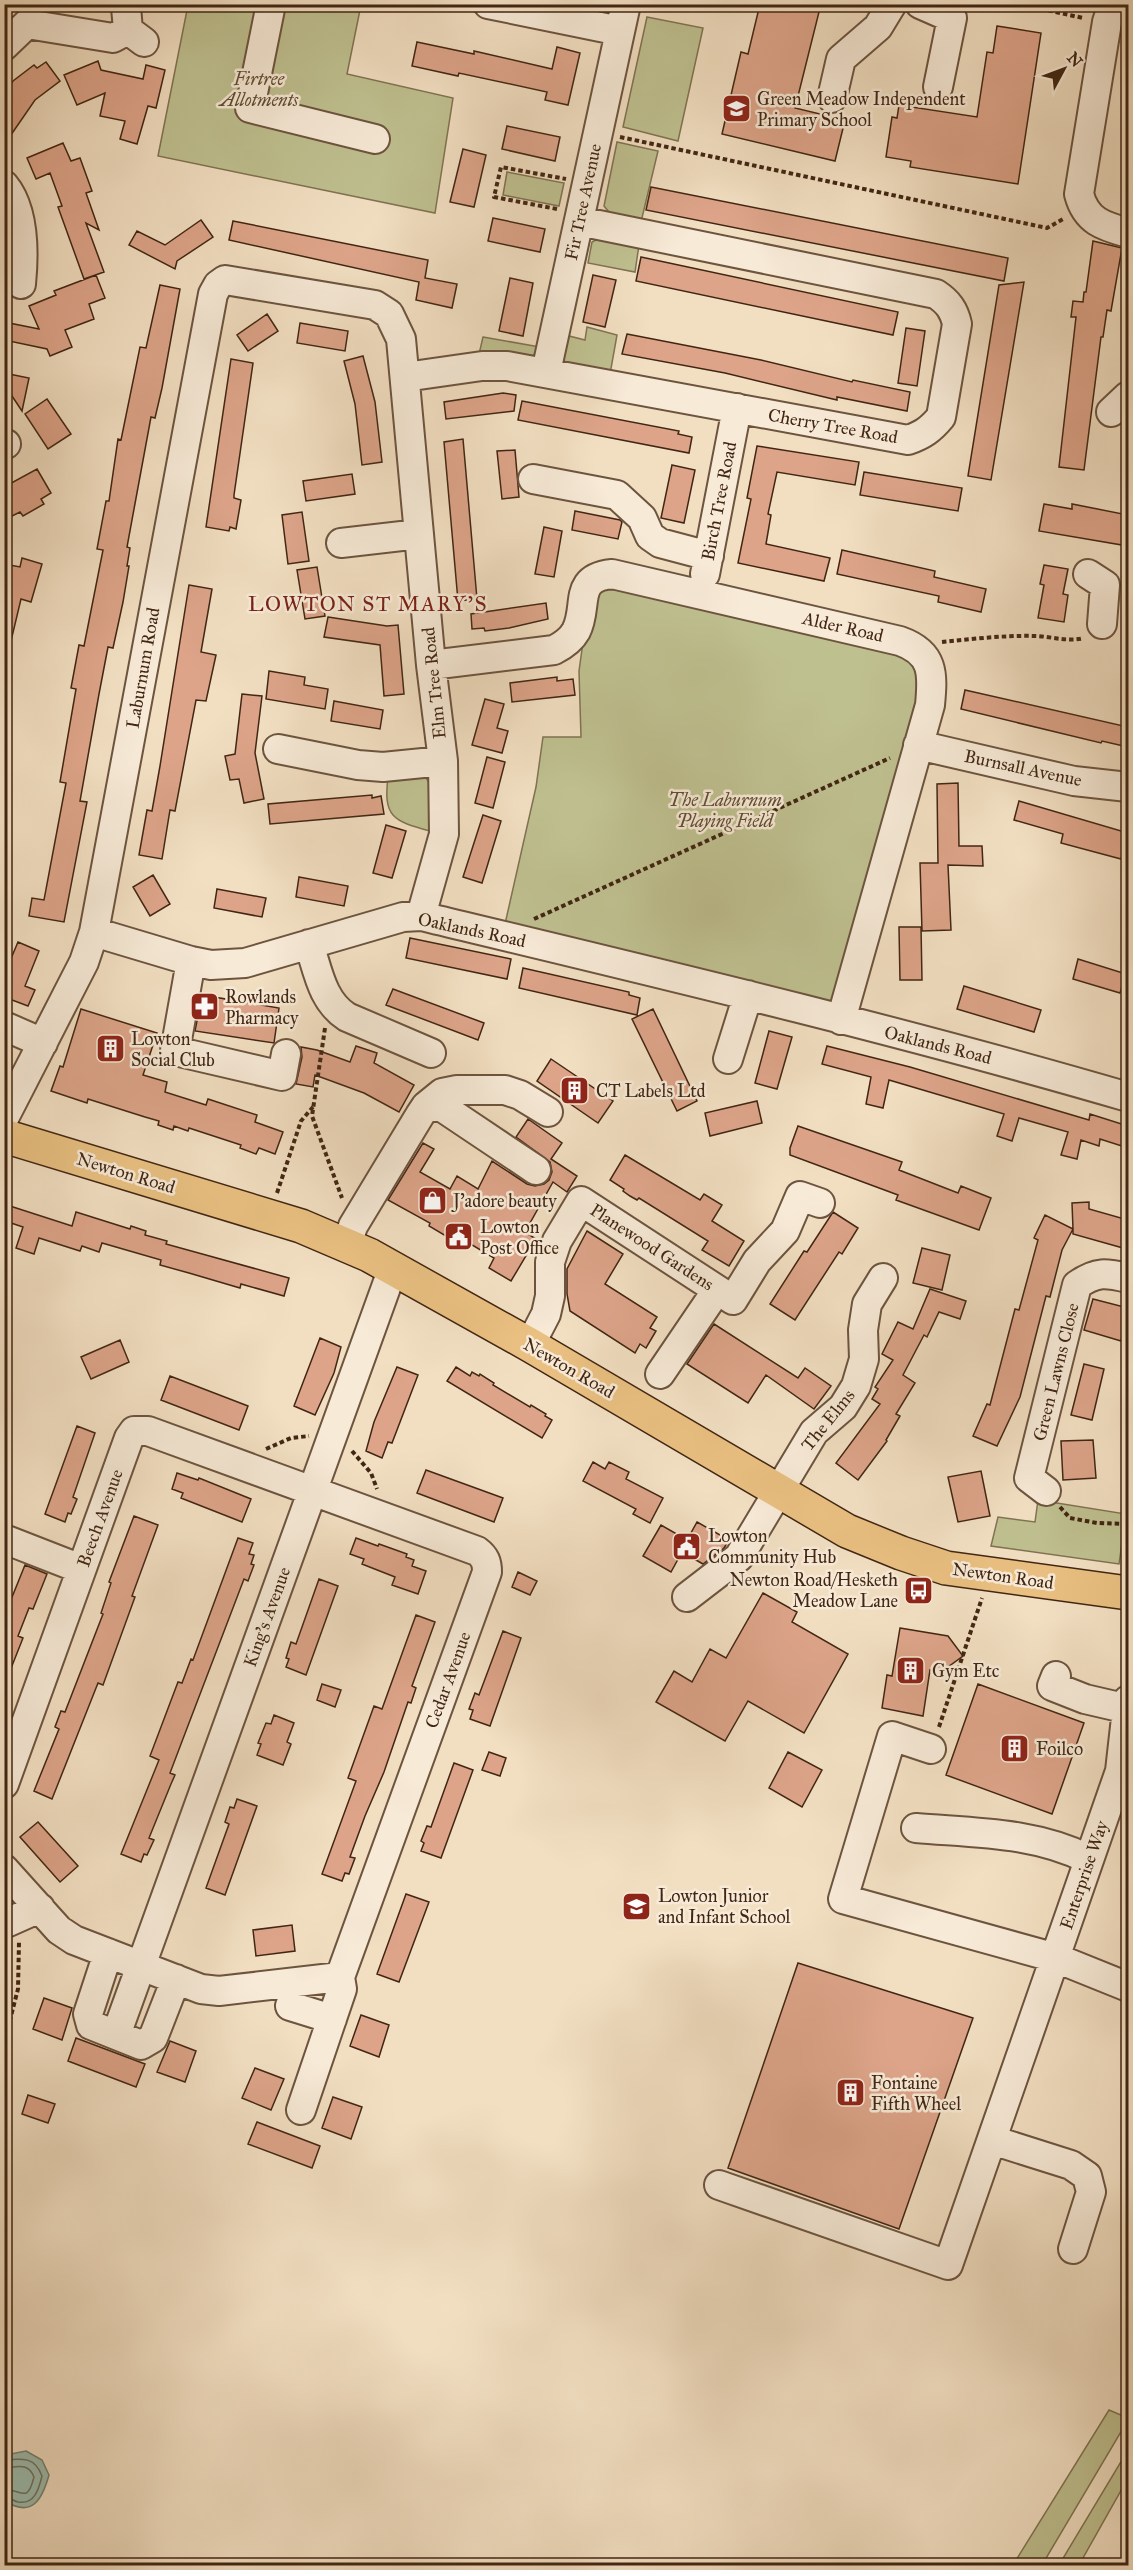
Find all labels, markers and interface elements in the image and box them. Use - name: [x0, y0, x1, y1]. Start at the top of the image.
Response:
- north arrow: [1034, 39, 1094, 99]
- text: N: [1063, 48, 1087, 71]
- park label: Firtree Allotments: [218, 68, 299, 111]
- place label: Green Meadow Independent Primary School: [757, 88, 966, 131]
- school or university icon: Green Meadow Independent Primary School: [720, 93, 752, 125]
- street label: Fir Tree Avenue: [560, 142, 606, 262]
- street label: Cherry Tree Road: [766, 404, 900, 448]
- street label: Birch Tree Road: [697, 440, 741, 562]
- district label: LOWTON ST MARY'S: [248, 591, 488, 617]
- street label: Laburnum Road: [122, 606, 164, 730]
- street label: Alder Road: [799, 607, 886, 647]
- street label: Elm Tree Road: [417, 626, 451, 740]
- street label: Burnsall Avenue: [962, 745, 1084, 791]
- park label: The Laburnum Playing Field: [668, 789, 782, 832]
- street label: Oaklands Road: [416, 908, 528, 952]
- place label: Rowlands Pharmacy: [225, 986, 299, 1029]
- pharmacy icon: Rowlands Pharmacy: [188, 991, 220, 1023]
- street label: Oaklands Road: [882, 1021, 994, 1069]
- place label: Lowton Social Club: [131, 1028, 215, 1071]
- building icon: Lowton Social Club: [94, 1033, 126, 1065]
- building icon: CT Labels Ltd: [559, 1075, 591, 1107]
- place label: CT Labels Ltd: [596, 1080, 706, 1102]
- street label: Newton Road: [74, 1148, 178, 1198]
- shop icon: J'adore beauty: [416, 1185, 448, 1217]
- place label: J'adore beauty: [451, 1190, 557, 1213]
- street label: Planewood Gardens: [586, 1199, 718, 1295]
- place label: Lowton Post Office: [480, 1216, 559, 1259]
- public building icon: Lowton Post Office: [443, 1221, 475, 1253]
- street label: Green Lawns Close: [1028, 1301, 1084, 1443]
- street label: Newton Road: [519, 1333, 619, 1403]
- street label: The Elms: [796, 1385, 860, 1455]
- street label: Beech Avenue: [72, 1466, 128, 1570]
- place label: Lowton Community Hub: [708, 1525, 836, 1568]
- public building icon: Lowton Community Hub: [671, 1530, 703, 1562]
- street label: Newton Road: [951, 1558, 1055, 1594]
- street label: King's Avenue: [239, 1564, 296, 1670]
- place label: Newton Road/Hesketh Meadow Lane: [730, 1569, 898, 1612]
- bus stop icon: Newton Road/Hesketh Meadow Lane: [903, 1574, 935, 1606]
- street label: Cedar Avenue: [420, 1629, 476, 1731]
- building icon: Gym Etc: [895, 1655, 927, 1687]
- place label: Gym Etc: [932, 1660, 1000, 1682]
- building icon: Foilco: [999, 1733, 1031, 1765]
- place label: Foilco: [1036, 1738, 1083, 1760]
- street label: Enterprise Way: [1055, 1817, 1113, 1932]
- place label: Lowton Junior and Infant School: [658, 1885, 791, 1928]
- school or university icon: Lowton Junior and Infant School: [621, 1890, 653, 1922]
- place label: Fontaine Fifth Wheel: [871, 2072, 961, 2115]
- building icon: Fontaine Fifth Wheel: [834, 2077, 866, 2109]

